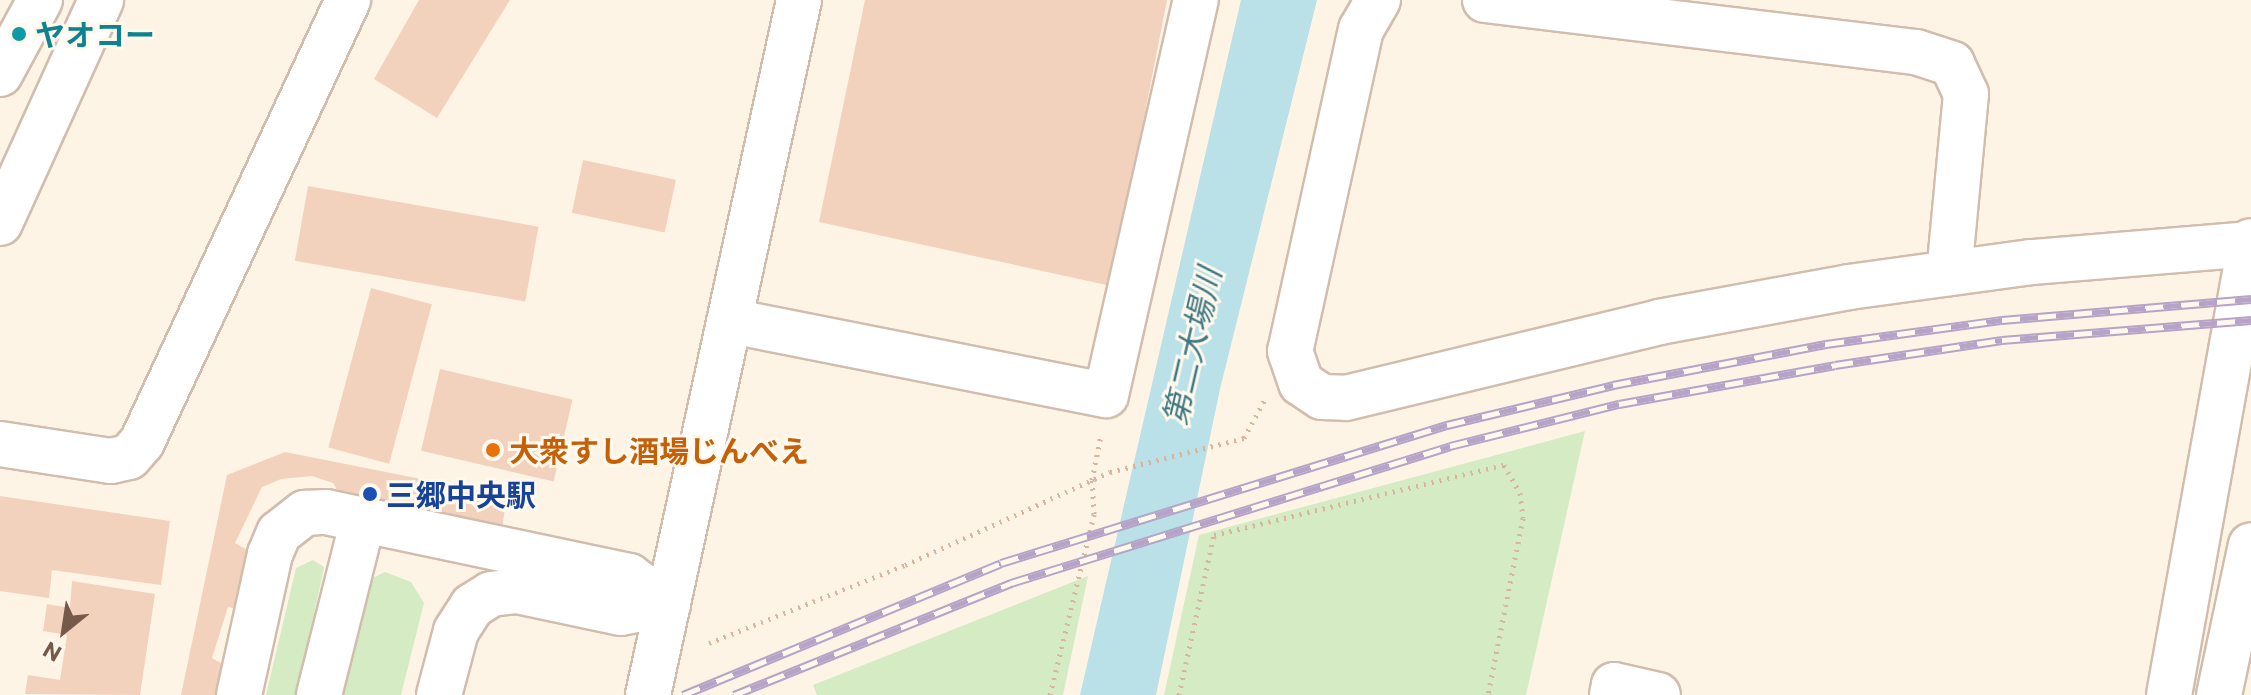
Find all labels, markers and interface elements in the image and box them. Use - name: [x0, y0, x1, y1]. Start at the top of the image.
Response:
- place label: ヤオコー: [35, 16, 155, 52]
- marker: ヤオコー: [10, 25, 28, 43]
- water label: 第二大場川: [1154, 264, 1228, 428]
- place label: 大衆すし酒場じんべえ: [509, 432, 809, 468]
- marker: 大衆すし酒場じんべえ: [484, 441, 502, 459]
- place label: 三郷中央駅: [386, 476, 536, 512]
- marker: 三郷中央駅: [361, 485, 379, 503]
- north arrow: [24, 591, 104, 671]
- text: N: [38, 636, 66, 668]

